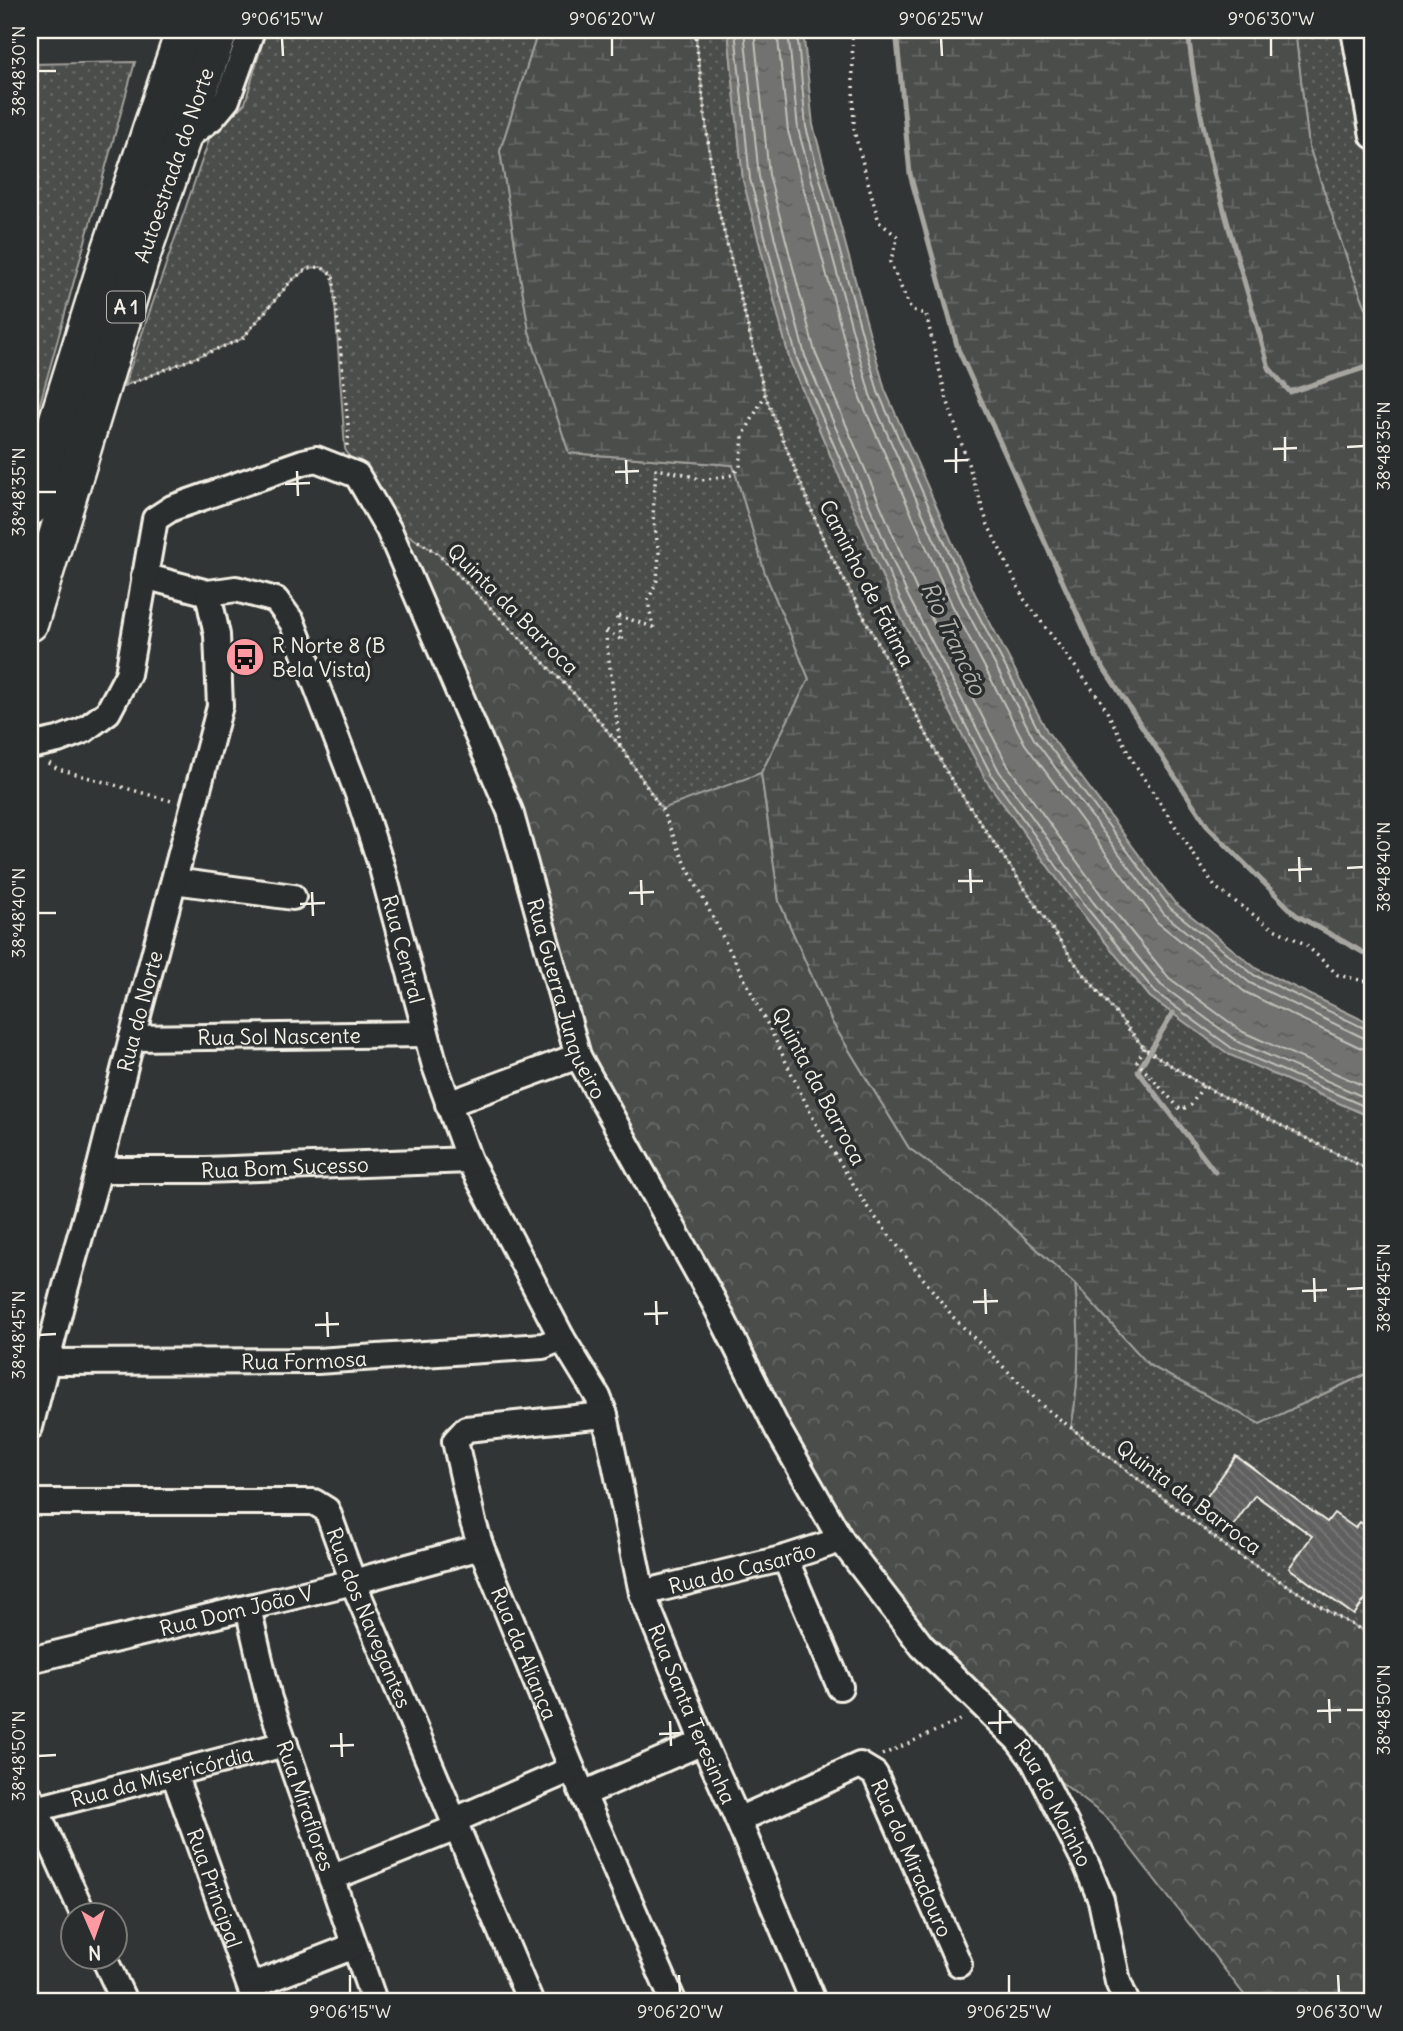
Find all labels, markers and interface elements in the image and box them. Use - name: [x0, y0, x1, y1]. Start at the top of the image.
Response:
- text: 9°06'15"W: [241, 7, 323, 30]
- text: 9°06'20"W: [569, 7, 655, 30]
- text: 9°06'25"W: [899, 7, 983, 30]
- text: 9°06'30"W: [1228, 7, 1314, 30]
- text: 38°48'30"N: [7, 25, 30, 117]
- street label: Autoestrada do Norte: [127, 64, 220, 266]
- road number: A 1: [107, 292, 145, 322]
- text: 38°48'35"N: [1372, 401, 1395, 491]
- text: 38°48'35"N: [7, 447, 30, 537]
- street label: Caminho de Fátima: [813, 495, 921, 671]
- street label: Quinta da Barroca: [442, 538, 584, 680]
- water label: Rio Trancão: [915, 577, 993, 700]
- place label: R Norte 8 (B Bela Vista): [272, 632, 385, 683]
- bus stop icon: R Norte 8 (B Bela Vista): [224, 636, 266, 678]
- text: 38°48'40"N: [1372, 822, 1395, 912]
- text: 38°48'40"N: [7, 868, 30, 958]
- street label: Rua Central: [376, 892, 431, 1006]
- street label: Rua Guerra Junqueiro: [521, 895, 613, 1104]
- street label: Rua do Norte: [111, 947, 168, 1075]
- street label: Quinta da Barroca: [766, 1002, 872, 1170]
- street label: Rua Sol Nascente: [197, 1021, 361, 1051]
- street label: Rua Bom Sucesso: [201, 1150, 369, 1184]
- text: 38°48'45"N: [1372, 1243, 1395, 1333]
- text: 38°48'45"N: [7, 1290, 30, 1380]
- street label: Rua Formosa: [241, 1344, 368, 1375]
- street label: Quinta da Barroca: [1111, 1434, 1267, 1560]
- street label: Rua dos Navegantes: [321, 1524, 418, 1712]
- street label: Rua do Casarão: [666, 1536, 819, 1600]
- street label: Rua Dom João V: [157, 1579, 315, 1642]
- street label: Rua da Aliança: [485, 1583, 564, 1724]
- street label: Rua Santa Teresinha: [643, 1620, 742, 1808]
- text: 38°48'50"N: [1372, 1664, 1395, 1756]
- text: 38°48'50"N: [7, 1710, 30, 1802]
- street label: Rua do Moinho: [1008, 1733, 1098, 1871]
- street label: Rua Miraflores: [271, 1736, 341, 1874]
- street label: Rua da Misericórdia: [68, 1739, 256, 1813]
- street label: Rua do Miradouro: [865, 1775, 959, 1941]
- street label: Rua Principal: [181, 1825, 248, 1951]
- north arrow: [60, 1902, 130, 1972]
- text: N: [88, 1941, 102, 1965]
- text: 9°06'15"W: [309, 2000, 391, 2023]
- text: 9°06'20"W: [637, 2000, 723, 2023]
- text: 9°06'25"W: [967, 2000, 1051, 2023]
- text: 9°06'30"W: [1296, 2000, 1382, 2023]

